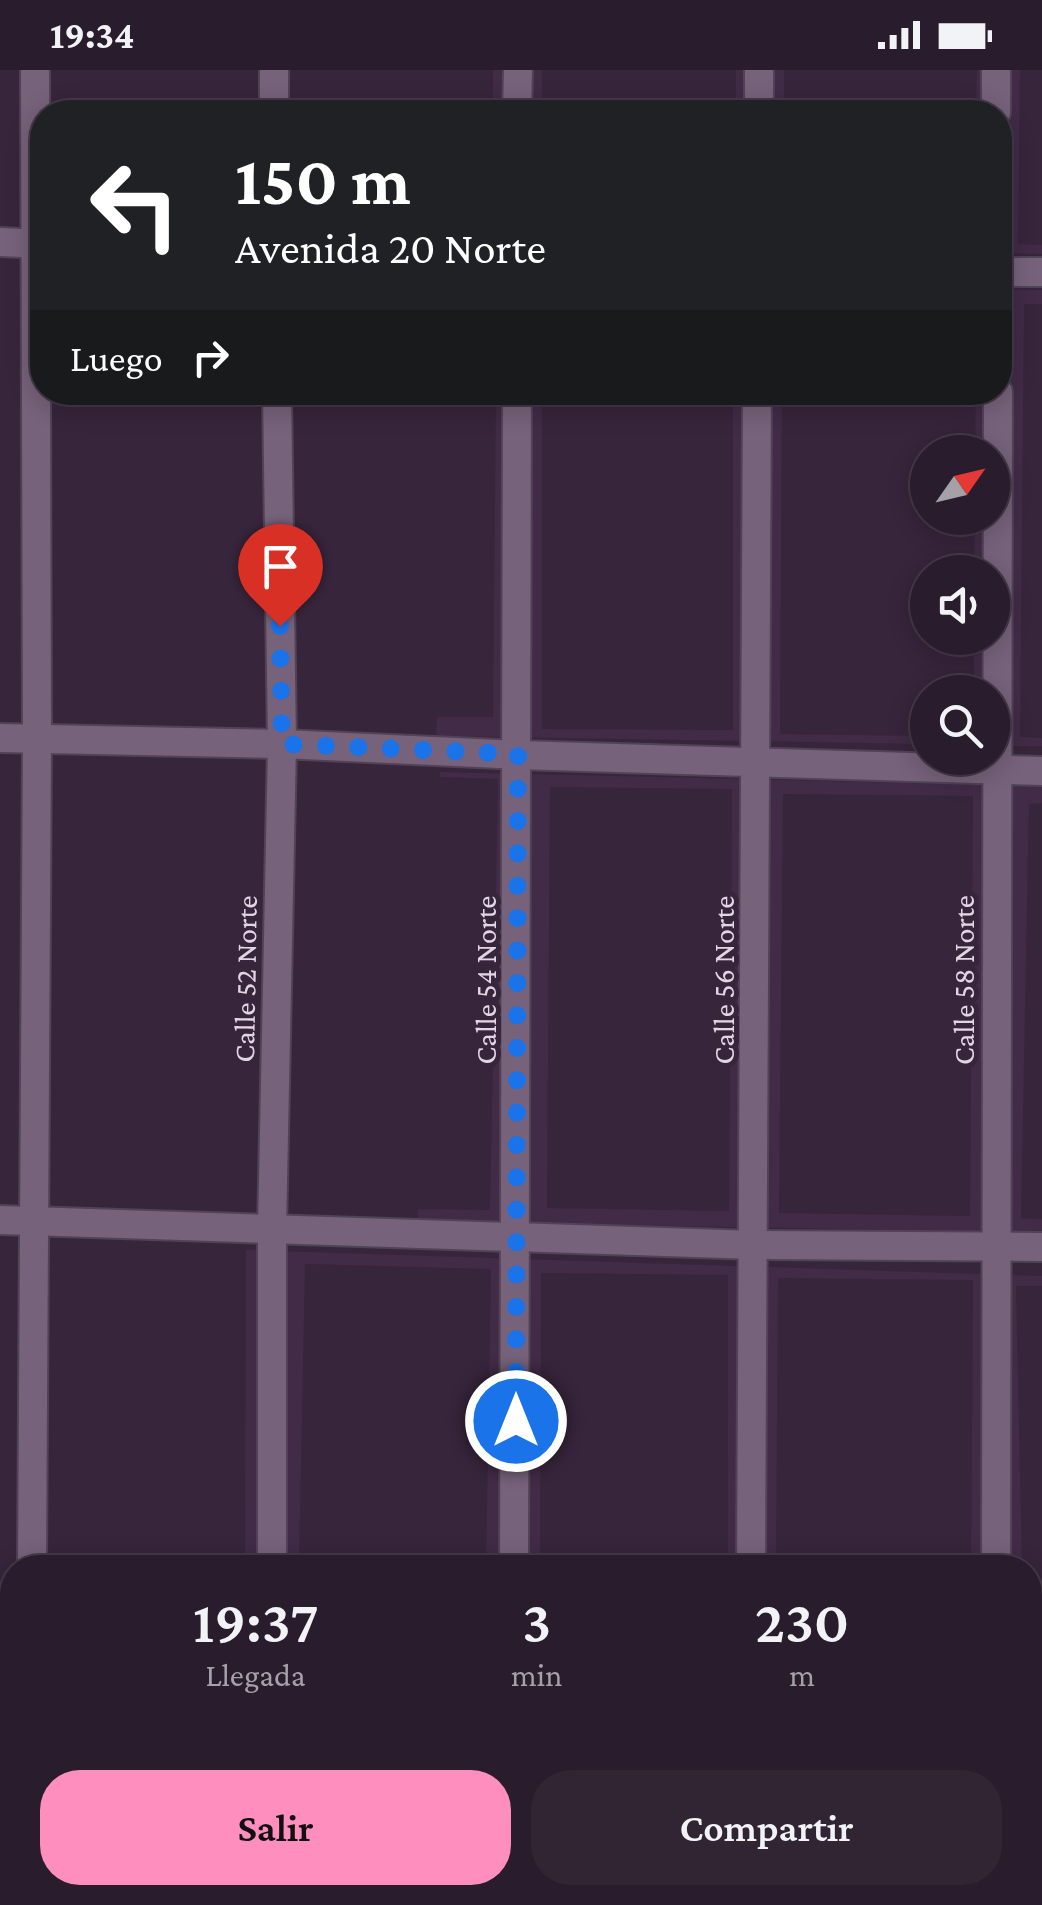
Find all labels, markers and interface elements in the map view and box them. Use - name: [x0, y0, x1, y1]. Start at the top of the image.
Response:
- text: 19:34: [50, 14, 135, 56]
- icon: left: [70, 140, 200, 270]
- text: 150 m: [235, 141, 411, 219]
- text: Avenida 20 Norte: [235, 223, 546, 273]
- icon: right: [183, 330, 238, 385]
- text: Luego: [70, 337, 163, 379]
- north arrow: [910, 435, 1010, 535]
- map controls: [910, 435, 1010, 775]
- pin: [238, 524, 323, 627]
- icon: arrive: [253, 539, 308, 594]
- button: sound: [910, 555, 1010, 655]
- button: search: [910, 675, 1010, 775]
- street label: Calle 52 Norte: [227, 895, 263, 1063]
- street label: Calle 54 Norte: [469, 895, 502, 1065]
- street label: Calle 56 Norte: [707, 895, 740, 1065]
- street label: Calle 58 Norte: [947, 895, 980, 1065]
- position arrow: [464, 1369, 568, 1473]
- text: 19:37: [193, 1588, 318, 1655]
- text: 3: [522, 1588, 551, 1655]
- text: 230: [755, 1588, 849, 1655]
- text: Llegada: [205, 1657, 306, 1693]
- text: min: [511, 1657, 562, 1693]
- text: m: [789, 1657, 815, 1693]
- button: Salir: [40, 1770, 511, 1885]
- button: Compartir: [531, 1770, 1002, 1885]

